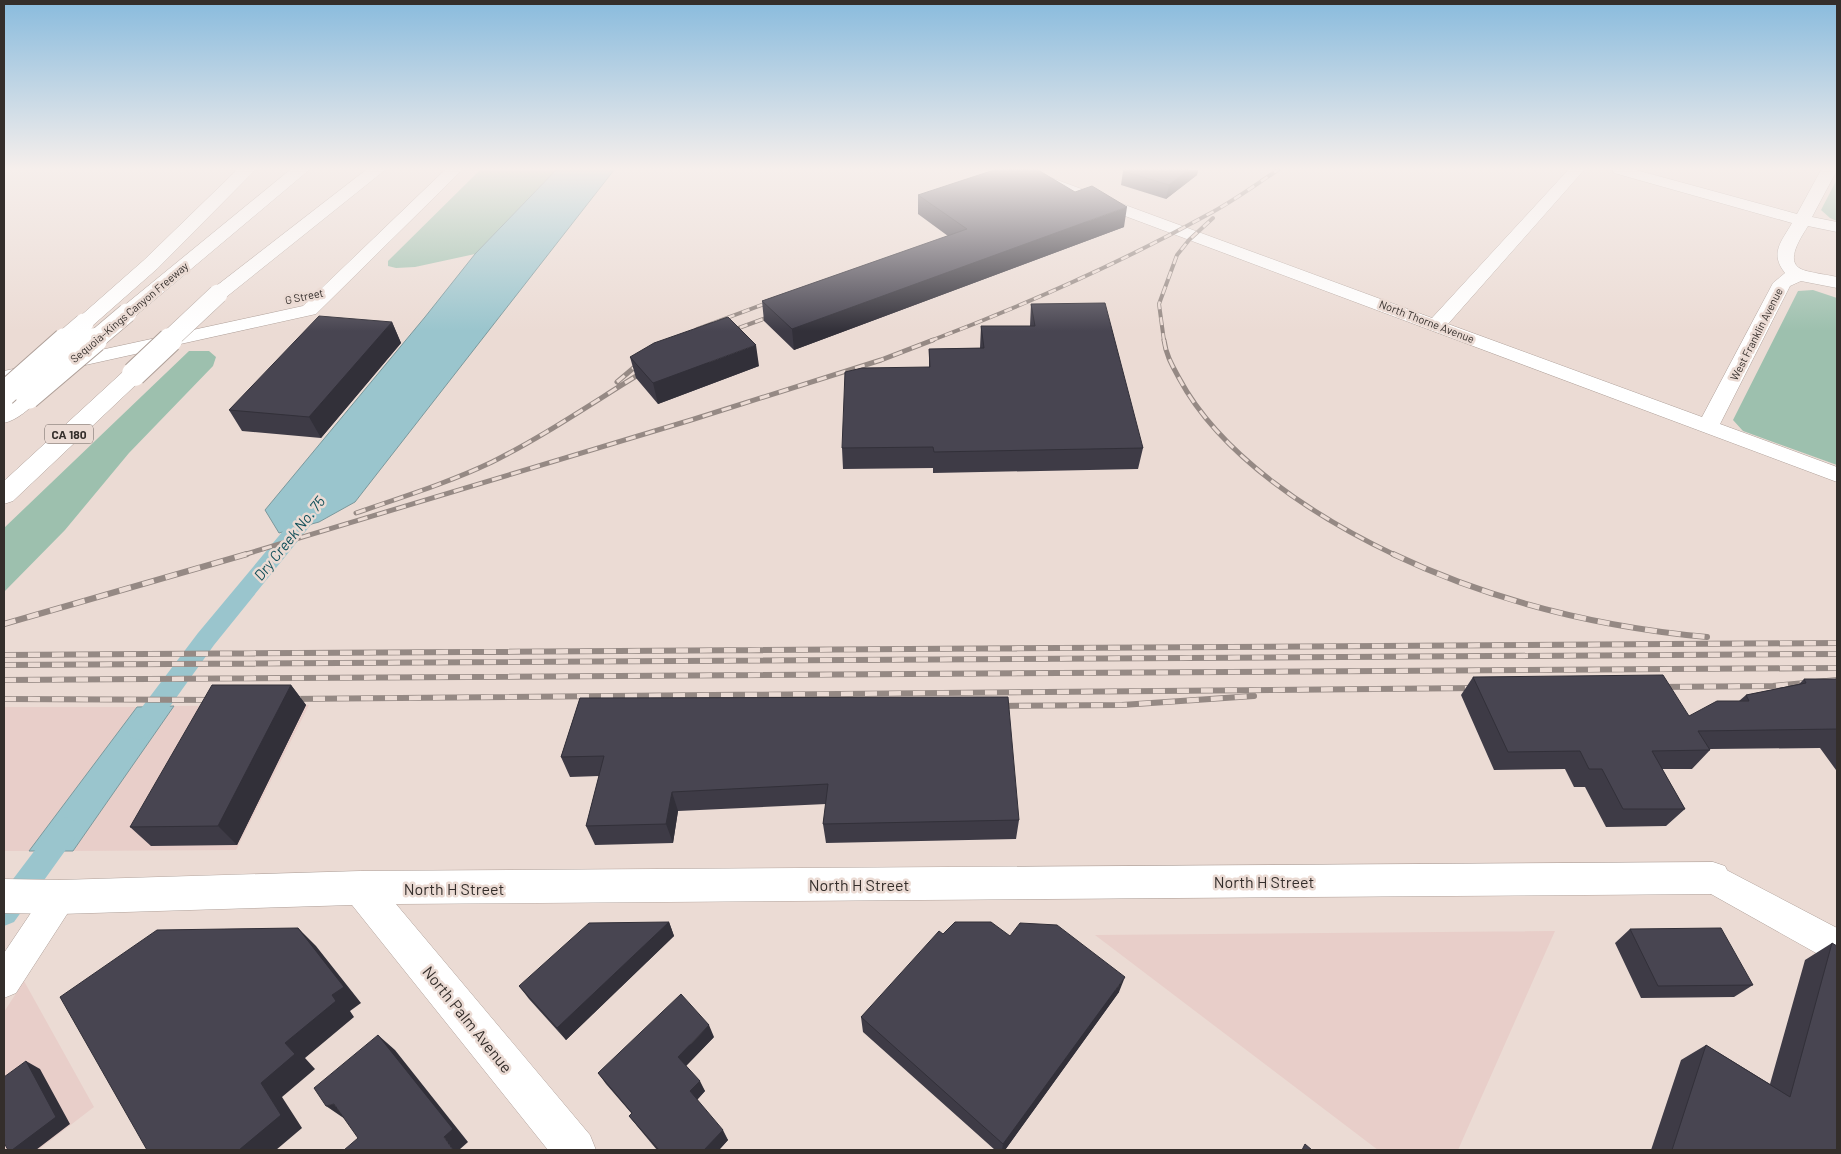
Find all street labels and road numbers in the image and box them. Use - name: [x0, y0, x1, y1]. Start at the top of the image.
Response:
- street label: Sequoia–Kings Canyon Freeway: [68, 259, 190, 365]
- street label: G Street: [284, 286, 324, 306]
- street label: West Franklin Avenue: [1727, 286, 1785, 382]
- street label: North Thorne Avenue: [1378, 297, 1476, 345]
- road number: CA 180: [45, 424, 93, 444]
- street label: North H Street: [1214, 872, 1314, 891]
- street label: North H Street: [809, 875, 909, 894]
- street label: North H Street: [404, 879, 504, 898]
- street label: North Palm Avenue: [419, 962, 517, 1076]

